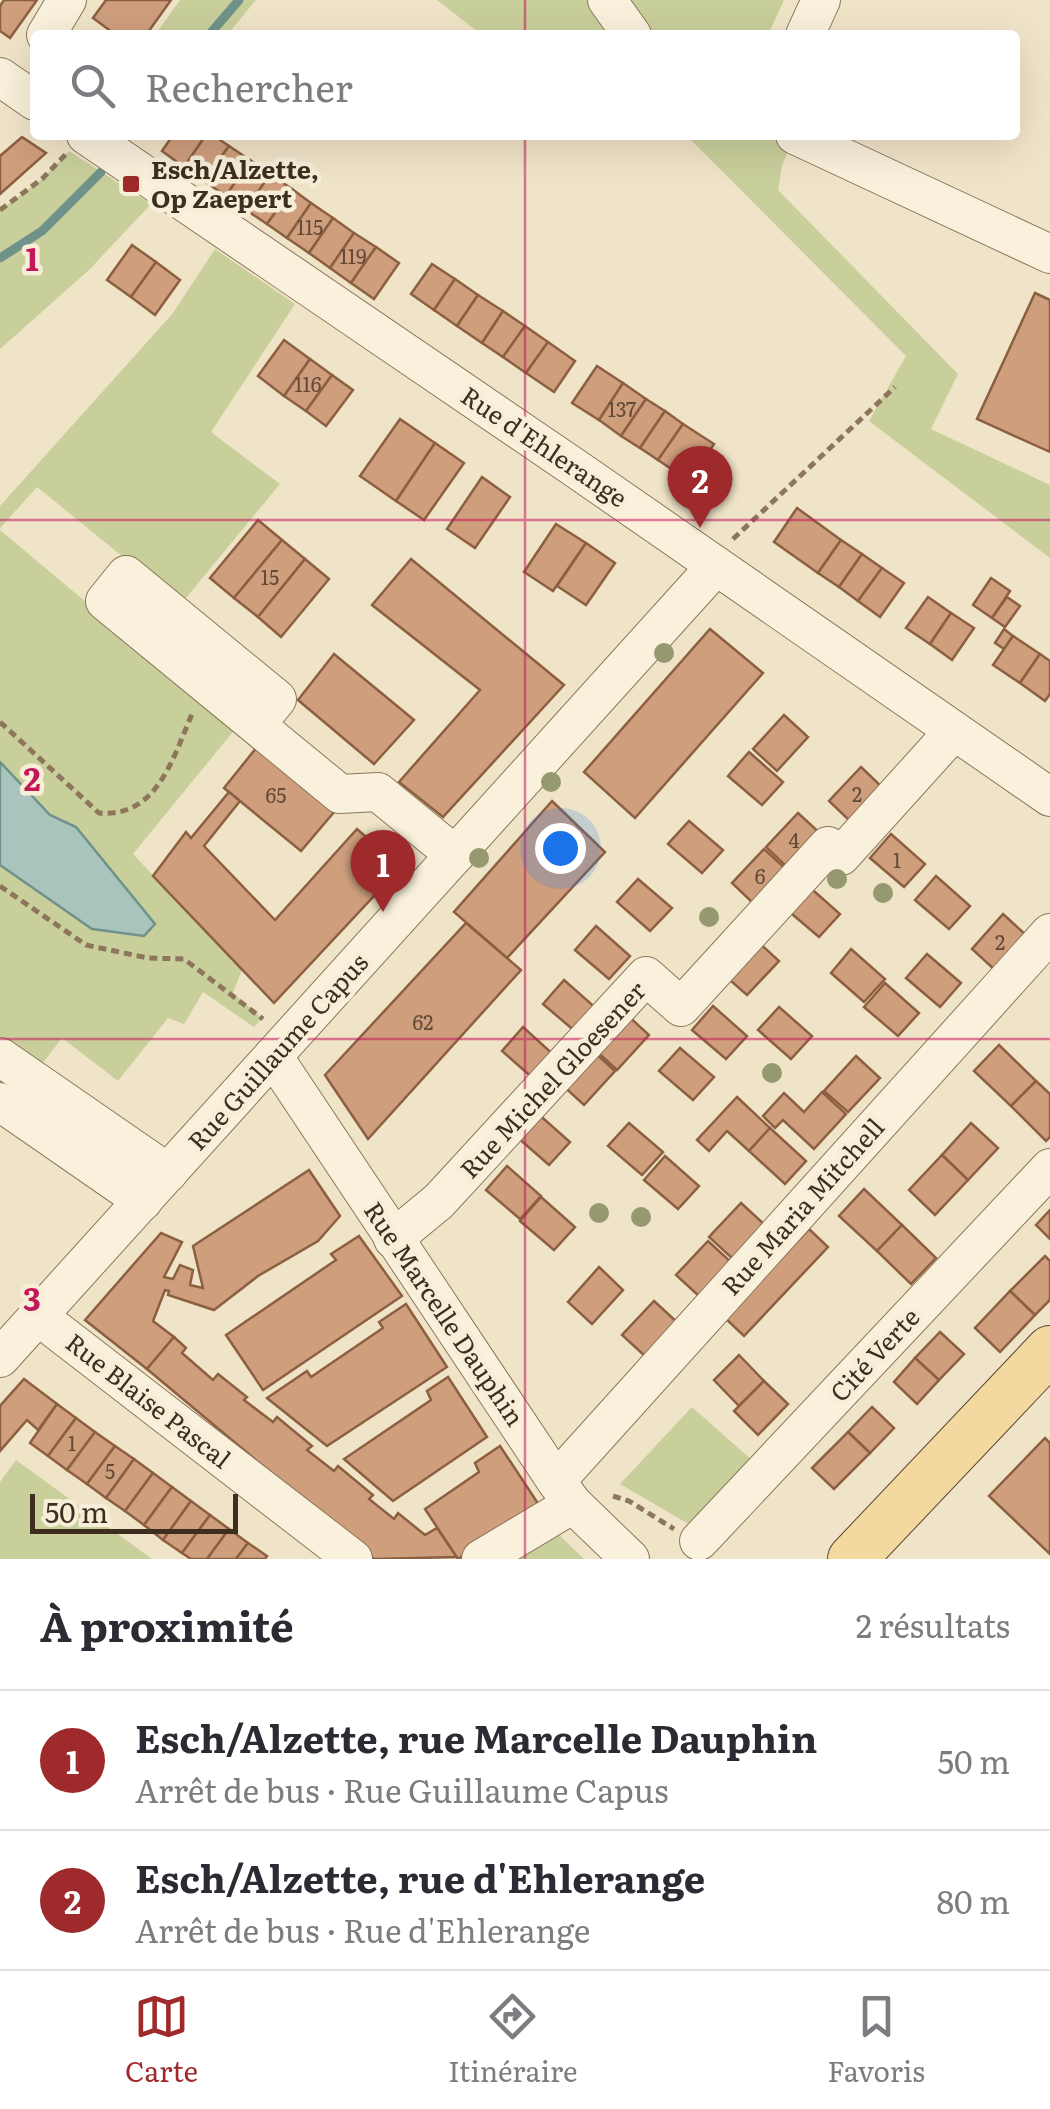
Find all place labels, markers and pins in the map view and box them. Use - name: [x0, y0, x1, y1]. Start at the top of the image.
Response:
- place label: Esch/Alzette, Op Zaepert: [151, 150, 319, 216]
- marker: Esch/Alzette, Op Zaepert: [120, 173, 142, 195]
- pin: 2: [668, 446, 732, 528]
- pin: 1: [350, 830, 416, 912]

